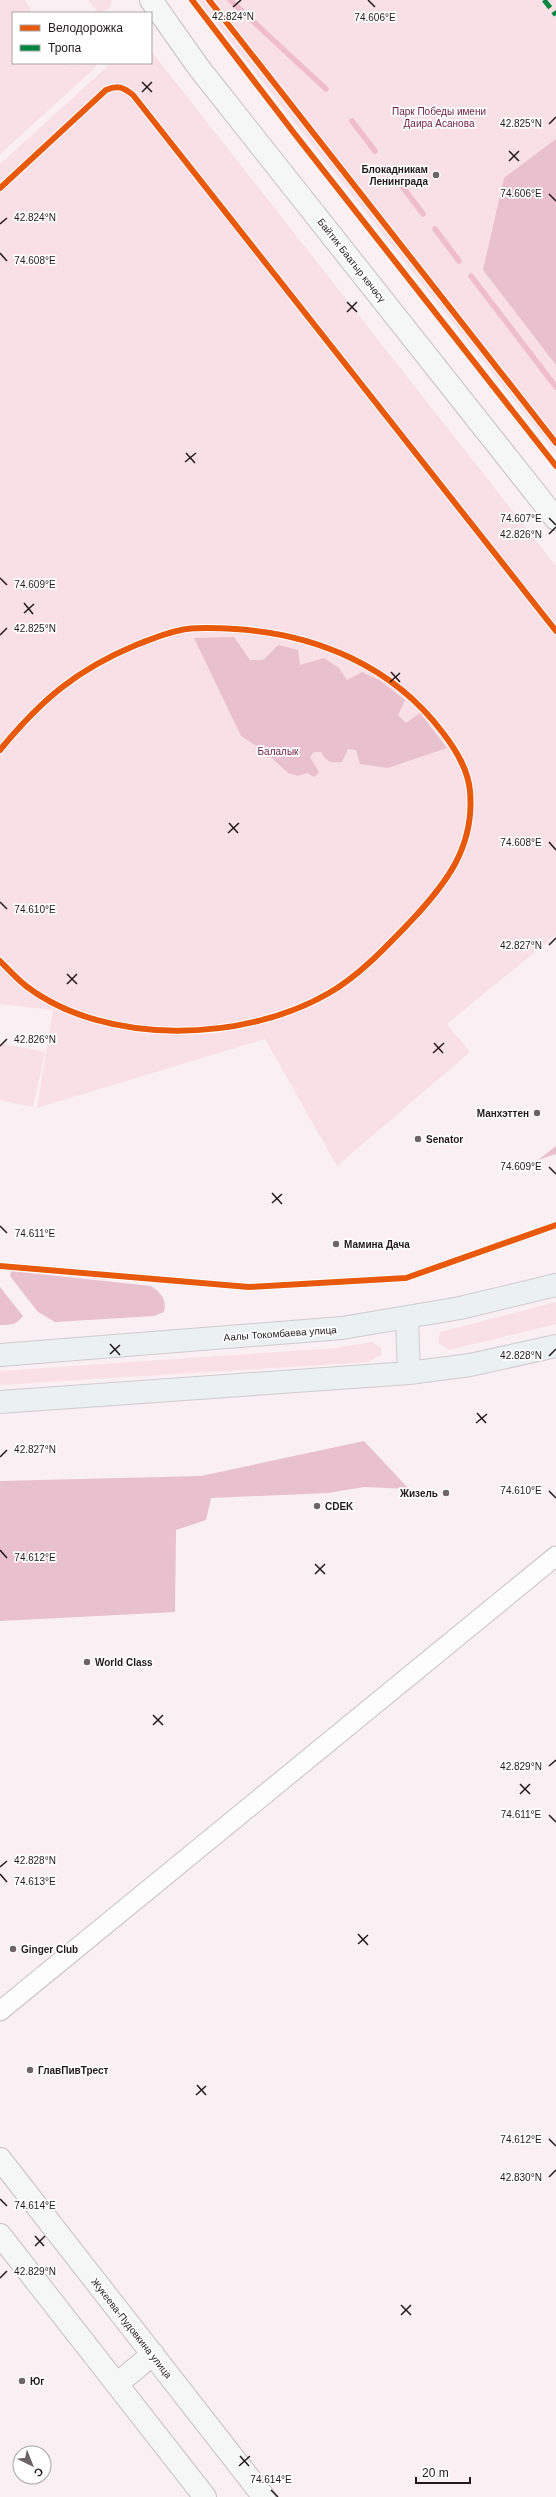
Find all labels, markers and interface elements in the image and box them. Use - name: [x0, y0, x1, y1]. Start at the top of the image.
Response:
- text: 42.824°N: [212, 11, 254, 22]
- legend: [12, 12, 152, 64]
- text: 74.606°E: [354, 12, 396, 23]
- text: Велодорожка: [48, 21, 123, 35]
- text: Тропа: [48, 41, 82, 55]
- park label: Парк Победы имени Даира Асанова: [392, 106, 486, 129]
- text: 42.825°N: [500, 118, 542, 129]
- place label: Блокадникам Ленинграда: [361, 164, 428, 187]
- marker: Блокадникам Ленинграда: [431, 170, 441, 180]
- text: 74.606°E: [500, 188, 542, 199]
- text: 42.824°N: [14, 212, 56, 223]
- street label: Байтик Баатыр көчөсү: [315, 216, 388, 304]
- text: 74.608°E: [14, 255, 56, 266]
- text: 74.607°E: [500, 513, 542, 524]
- text: 42.826°N: [500, 529, 542, 540]
- text: 74.609°E: [14, 579, 56, 590]
- text: 42.825°N: [14, 623, 56, 634]
- park label: Балалык: [258, 746, 299, 757]
- text: 74.608°E: [500, 837, 542, 848]
- text: 74.610°E: [14, 904, 56, 915]
- text: 42.827°N: [500, 940, 542, 951]
- text: 42.826°N: [14, 1034, 56, 1045]
- place label: Манхэттен: [477, 1108, 529, 1119]
- marker: Манхэттен: [532, 1108, 542, 1118]
- marker: Senator: [413, 1134, 423, 1144]
- place label: Senator: [426, 1134, 463, 1145]
- text: 74.609°E: [500, 1161, 542, 1172]
- text: 74.611°E: [15, 1228, 56, 1239]
- marker: Мамина Дача: [331, 1239, 341, 1249]
- place label: Мамина Дача: [344, 1239, 410, 1250]
- street label: Аалы Токомбаева улица: [223, 1324, 337, 1343]
- text: 42.828°N: [500, 1350, 542, 1361]
- text: 42.827°N: [14, 1444, 56, 1455]
- text: 74.610°E: [500, 1485, 542, 1496]
- place label: Жизель: [399, 1488, 438, 1499]
- marker: Жизель: [441, 1488, 451, 1498]
- marker: CDEK: [312, 1501, 322, 1511]
- place label: CDEK: [325, 1501, 354, 1512]
- text: 74.612°E: [14, 1552, 56, 1563]
- marker: World Class: [82, 1657, 92, 1667]
- place label: World Class: [95, 1657, 153, 1668]
- text: 42.829°N: [500, 1761, 542, 1772]
- text: 74.611°E: [501, 1809, 542, 1820]
- text: 42.828°N: [14, 1855, 56, 1866]
- text: 74.613°E: [14, 1876, 56, 1887]
- marker: Ginger Club: [8, 1944, 18, 1954]
- place label: Ginger Club: [21, 1944, 78, 1955]
- marker: ГлавПивТрест: [25, 2065, 35, 2075]
- place label: ГлавПивТрест: [38, 2065, 109, 2076]
- text: 74.612°E: [500, 2134, 542, 2145]
- text: 42.830°N: [500, 2172, 542, 2183]
- text: 74.614°E: [14, 2200, 56, 2211]
- text: 42.829°N: [14, 2266, 56, 2277]
- street label: Жукеева-Пудовкина улица: [89, 2276, 174, 2381]
- marker: Юг: [17, 2376, 27, 2386]
- place label: Юг: [30, 2376, 44, 2387]
- north arrow: [12, 2445, 52, 2485]
- scale bar: [416, 2459, 470, 2485]
- text: С: [32, 2465, 46, 2479]
- text: 20 m: [422, 2466, 449, 2480]
- text: 74.614°E: [250, 2474, 292, 2485]

